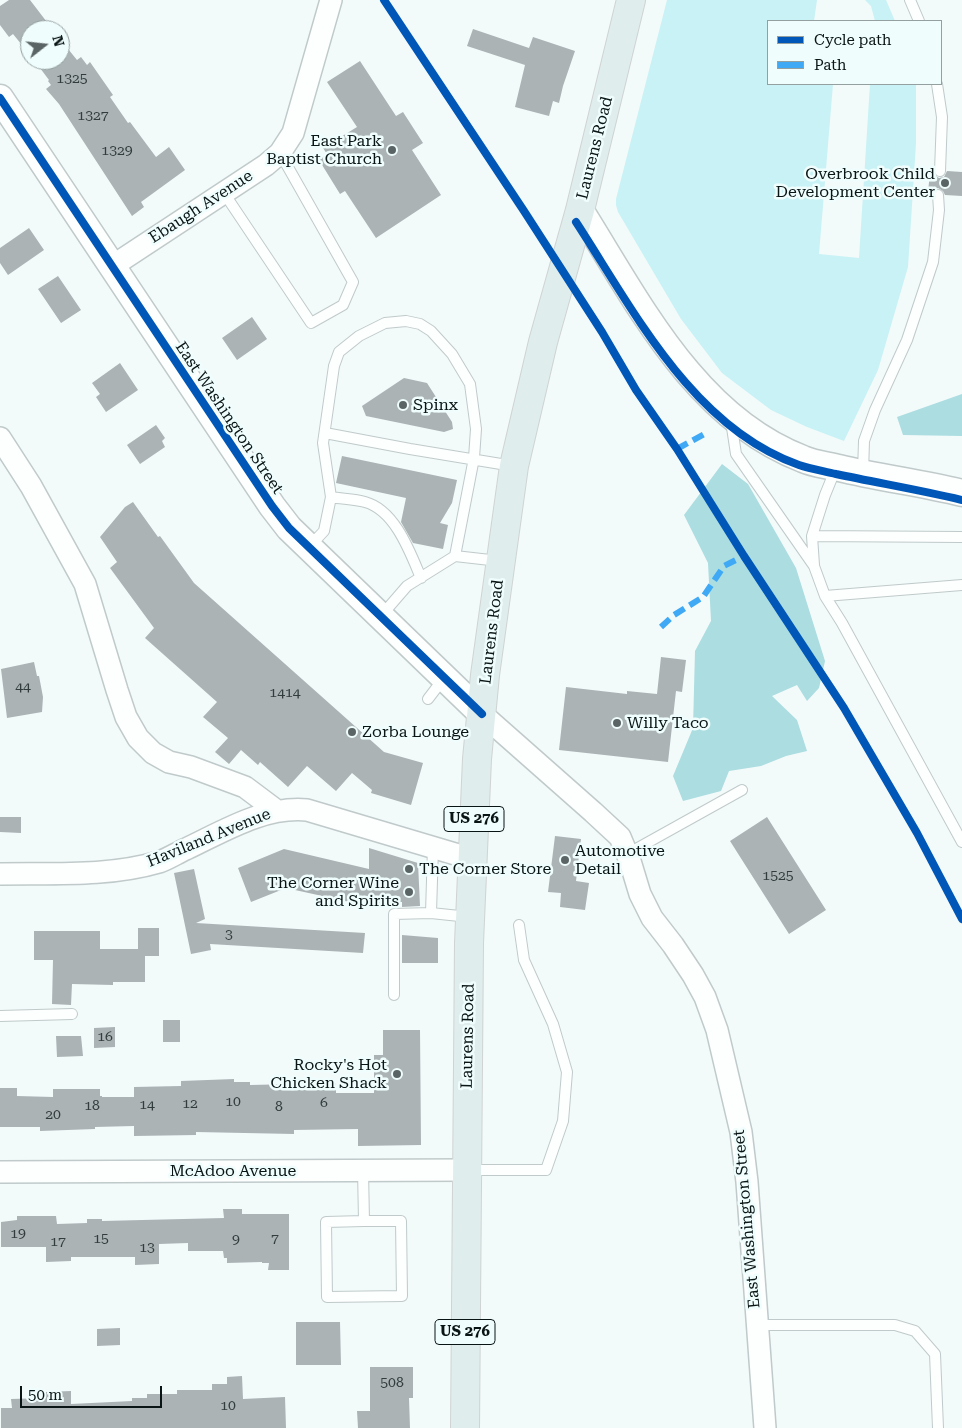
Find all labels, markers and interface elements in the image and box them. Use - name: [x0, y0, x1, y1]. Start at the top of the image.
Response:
- north arrow: [20, 20, 70, 70]
- legend: [767, 20, 942, 85]
- text: Cycle path: [814, 31, 891, 49]
- text: N: [49, 34, 68, 49]
- text: Path: [814, 56, 847, 74]
- house number: 1325: [56, 71, 88, 87]
- street label: Laurens Road: [573, 95, 617, 201]
- house number: 1327: [77, 108, 109, 124]
- place label: East Park Baptist Church: [266, 131, 382, 169]
- house number: 1329: [101, 143, 133, 159]
- marker: East Park Baptist Church: [386, 144, 398, 156]
- place label: Overbrook Child Development Center: [776, 164, 935, 202]
- street label: Ebaugh Avenue: [146, 166, 256, 248]
- marker: Overbrook Child Development Center: [939, 177, 951, 189]
- street label: East Washington Street: [171, 338, 287, 498]
- place label: Spinx: [413, 395, 458, 415]
- marker: Spinx: [397, 399, 409, 411]
- street label: Laurens Road: [476, 579, 508, 685]
- house number: 44: [15, 679, 31, 695]
- house number: 1414: [269, 685, 301, 701]
- place label: Willy Taco: [627, 713, 709, 733]
- marker: Willy Taco: [611, 717, 623, 729]
- place label: Zorba Lounge: [362, 722, 469, 742]
- marker: Zorba Lounge: [346, 726, 358, 738]
- street label: Haviland Avenue: [144, 804, 274, 872]
- road number: US 276: [444, 806, 504, 832]
- place label: Automotive Detail: [575, 841, 665, 879]
- marker: Automotive Detail: [559, 854, 571, 866]
- place label: The Corner Store: [419, 859, 551, 879]
- marker: The Corner Store: [403, 863, 415, 875]
- house number: 1525: [762, 868, 794, 884]
- place label: The Corner Wine and Spirits: [267, 873, 399, 911]
- marker: The Corner Wine and Spirits: [403, 886, 415, 898]
- house number: 3: [225, 927, 233, 943]
- street label: Laurens Road: [457, 983, 479, 1089]
- house number: 16: [97, 1029, 113, 1045]
- place label: Rocky's Hot Chicken Shack: [270, 1055, 387, 1093]
- marker: Rocky's Hot Chicken Shack: [391, 1068, 403, 1080]
- house number: 10: [225, 1094, 241, 1110]
- house number: 6: [320, 1095, 328, 1111]
- house number: 12: [182, 1096, 198, 1112]
- house number: 14: [139, 1097, 155, 1113]
- house number: 18: [84, 1098, 100, 1114]
- house number: 8: [275, 1099, 283, 1115]
- house number: 20: [45, 1107, 61, 1123]
- street label: East Washington Street: [730, 1129, 764, 1309]
- street label: McAdoo Avenue: [170, 1161, 296, 1181]
- house number: 19: [10, 1226, 26, 1242]
- house number: 15: [93, 1231, 109, 1247]
- house number: 7: [271, 1231, 279, 1247]
- house number: 9: [232, 1232, 240, 1248]
- house number: 17: [50, 1234, 66, 1250]
- house number: 13: [139, 1240, 155, 1256]
- road number: US 276: [435, 1320, 495, 1344]
- house number: 508: [380, 1375, 404, 1391]
- scale bar: [22, 1376, 165, 1408]
- text: 50 m: [28, 1386, 62, 1404]
- house number: 10: [220, 1398, 236, 1414]

